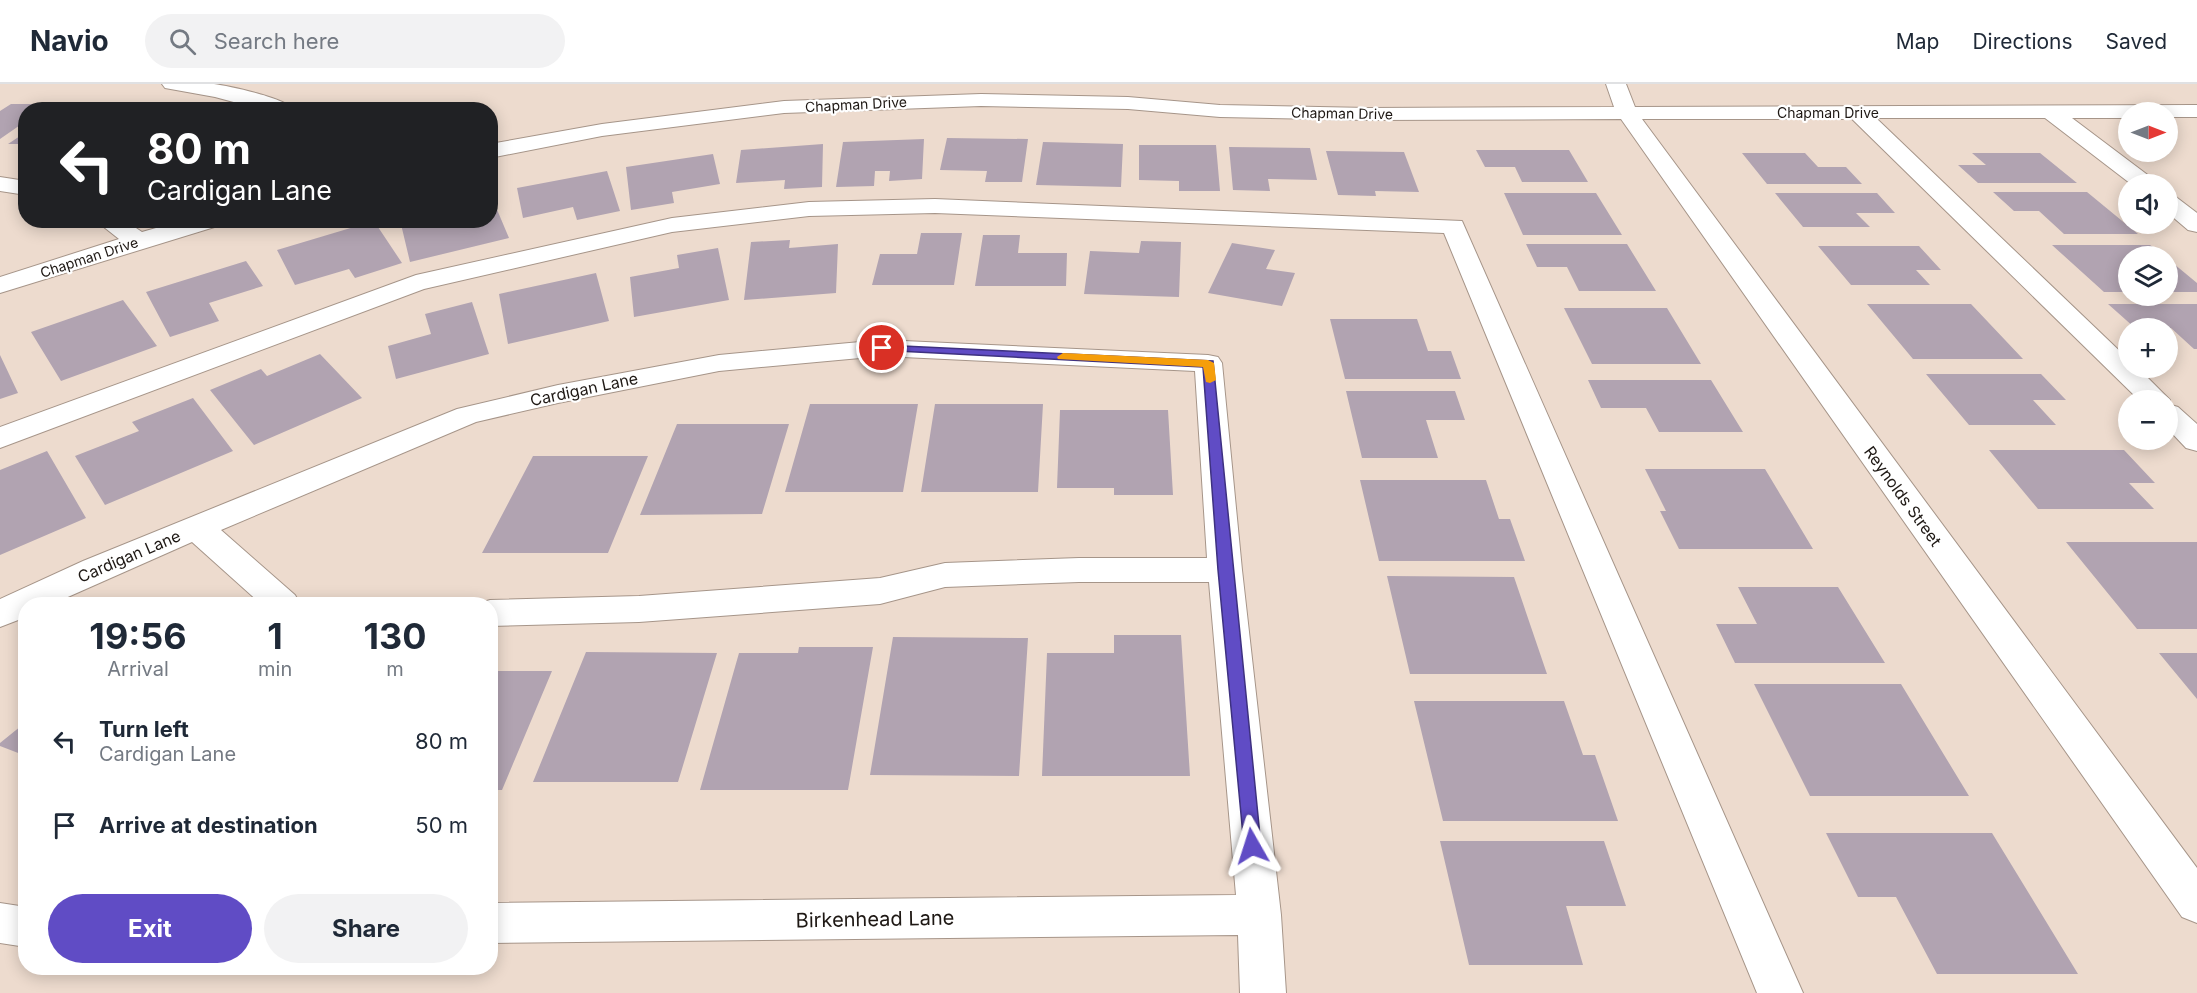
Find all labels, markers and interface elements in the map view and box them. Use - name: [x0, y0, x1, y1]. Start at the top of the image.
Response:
- search box: [145, 14, 565, 68]
- text: Navio: [30, 24, 109, 58]
- icon: search: [166, 25, 199, 58]
- text: Search here: [214, 28, 339, 54]
- text: Map: [1896, 29, 1939, 54]
- text: Directions: [1972, 29, 2073, 54]
- text: Saved: [2106, 29, 2167, 54]
- street label: Chapman Drive: [805, 93, 907, 115]
- north arrow: [2118, 102, 2178, 162]
- map controls: [2118, 102, 2178, 450]
- street label: Chapman Drive: [1291, 104, 1393, 122]
- street label: Chapman Drive: [1777, 104, 1879, 121]
- text: 80 m: [147, 123, 251, 174]
- icon: left: [48, 126, 126, 204]
- text: Cardigan Lane: [147, 174, 332, 207]
- button: sound: [2118, 174, 2178, 234]
- street label: Chapman Drive: [38, 233, 140, 281]
- button: layers: [2118, 246, 2178, 306]
- button: +: [2118, 318, 2178, 378]
- pin: [856, 322, 907, 373]
- icon: arrive: [865, 331, 898, 364]
- street label: Cardigan Lane: [528, 368, 640, 410]
- button: −: [2118, 390, 2178, 450]
- street label: Reynolds Street: [1860, 442, 1946, 550]
- street label: Cardigan Lane: [75, 525, 183, 587]
- text: 19:56: [89, 614, 187, 658]
- text: 1: [267, 614, 283, 658]
- text: 130: [364, 614, 427, 658]
- text: Arrival: [107, 657, 169, 681]
- text: min: [258, 657, 292, 681]
- text: m: [386, 657, 404, 681]
- text: Turn left: [99, 716, 189, 742]
- icon: left: [48, 725, 81, 758]
- text: 80 m: [415, 728, 468, 754]
- text: Cardigan Lane: [99, 742, 236, 766]
- icon: arrive: [48, 809, 81, 842]
- text: Arrive at destination: [99, 812, 318, 838]
- text: 50 m: [415, 812, 468, 838]
- position arrow: [1220, 814, 1284, 878]
- button: Exit: [48, 894, 252, 963]
- button: Share: [264, 894, 468, 963]
- street label: Birkenhead Lane: [796, 906, 954, 932]

